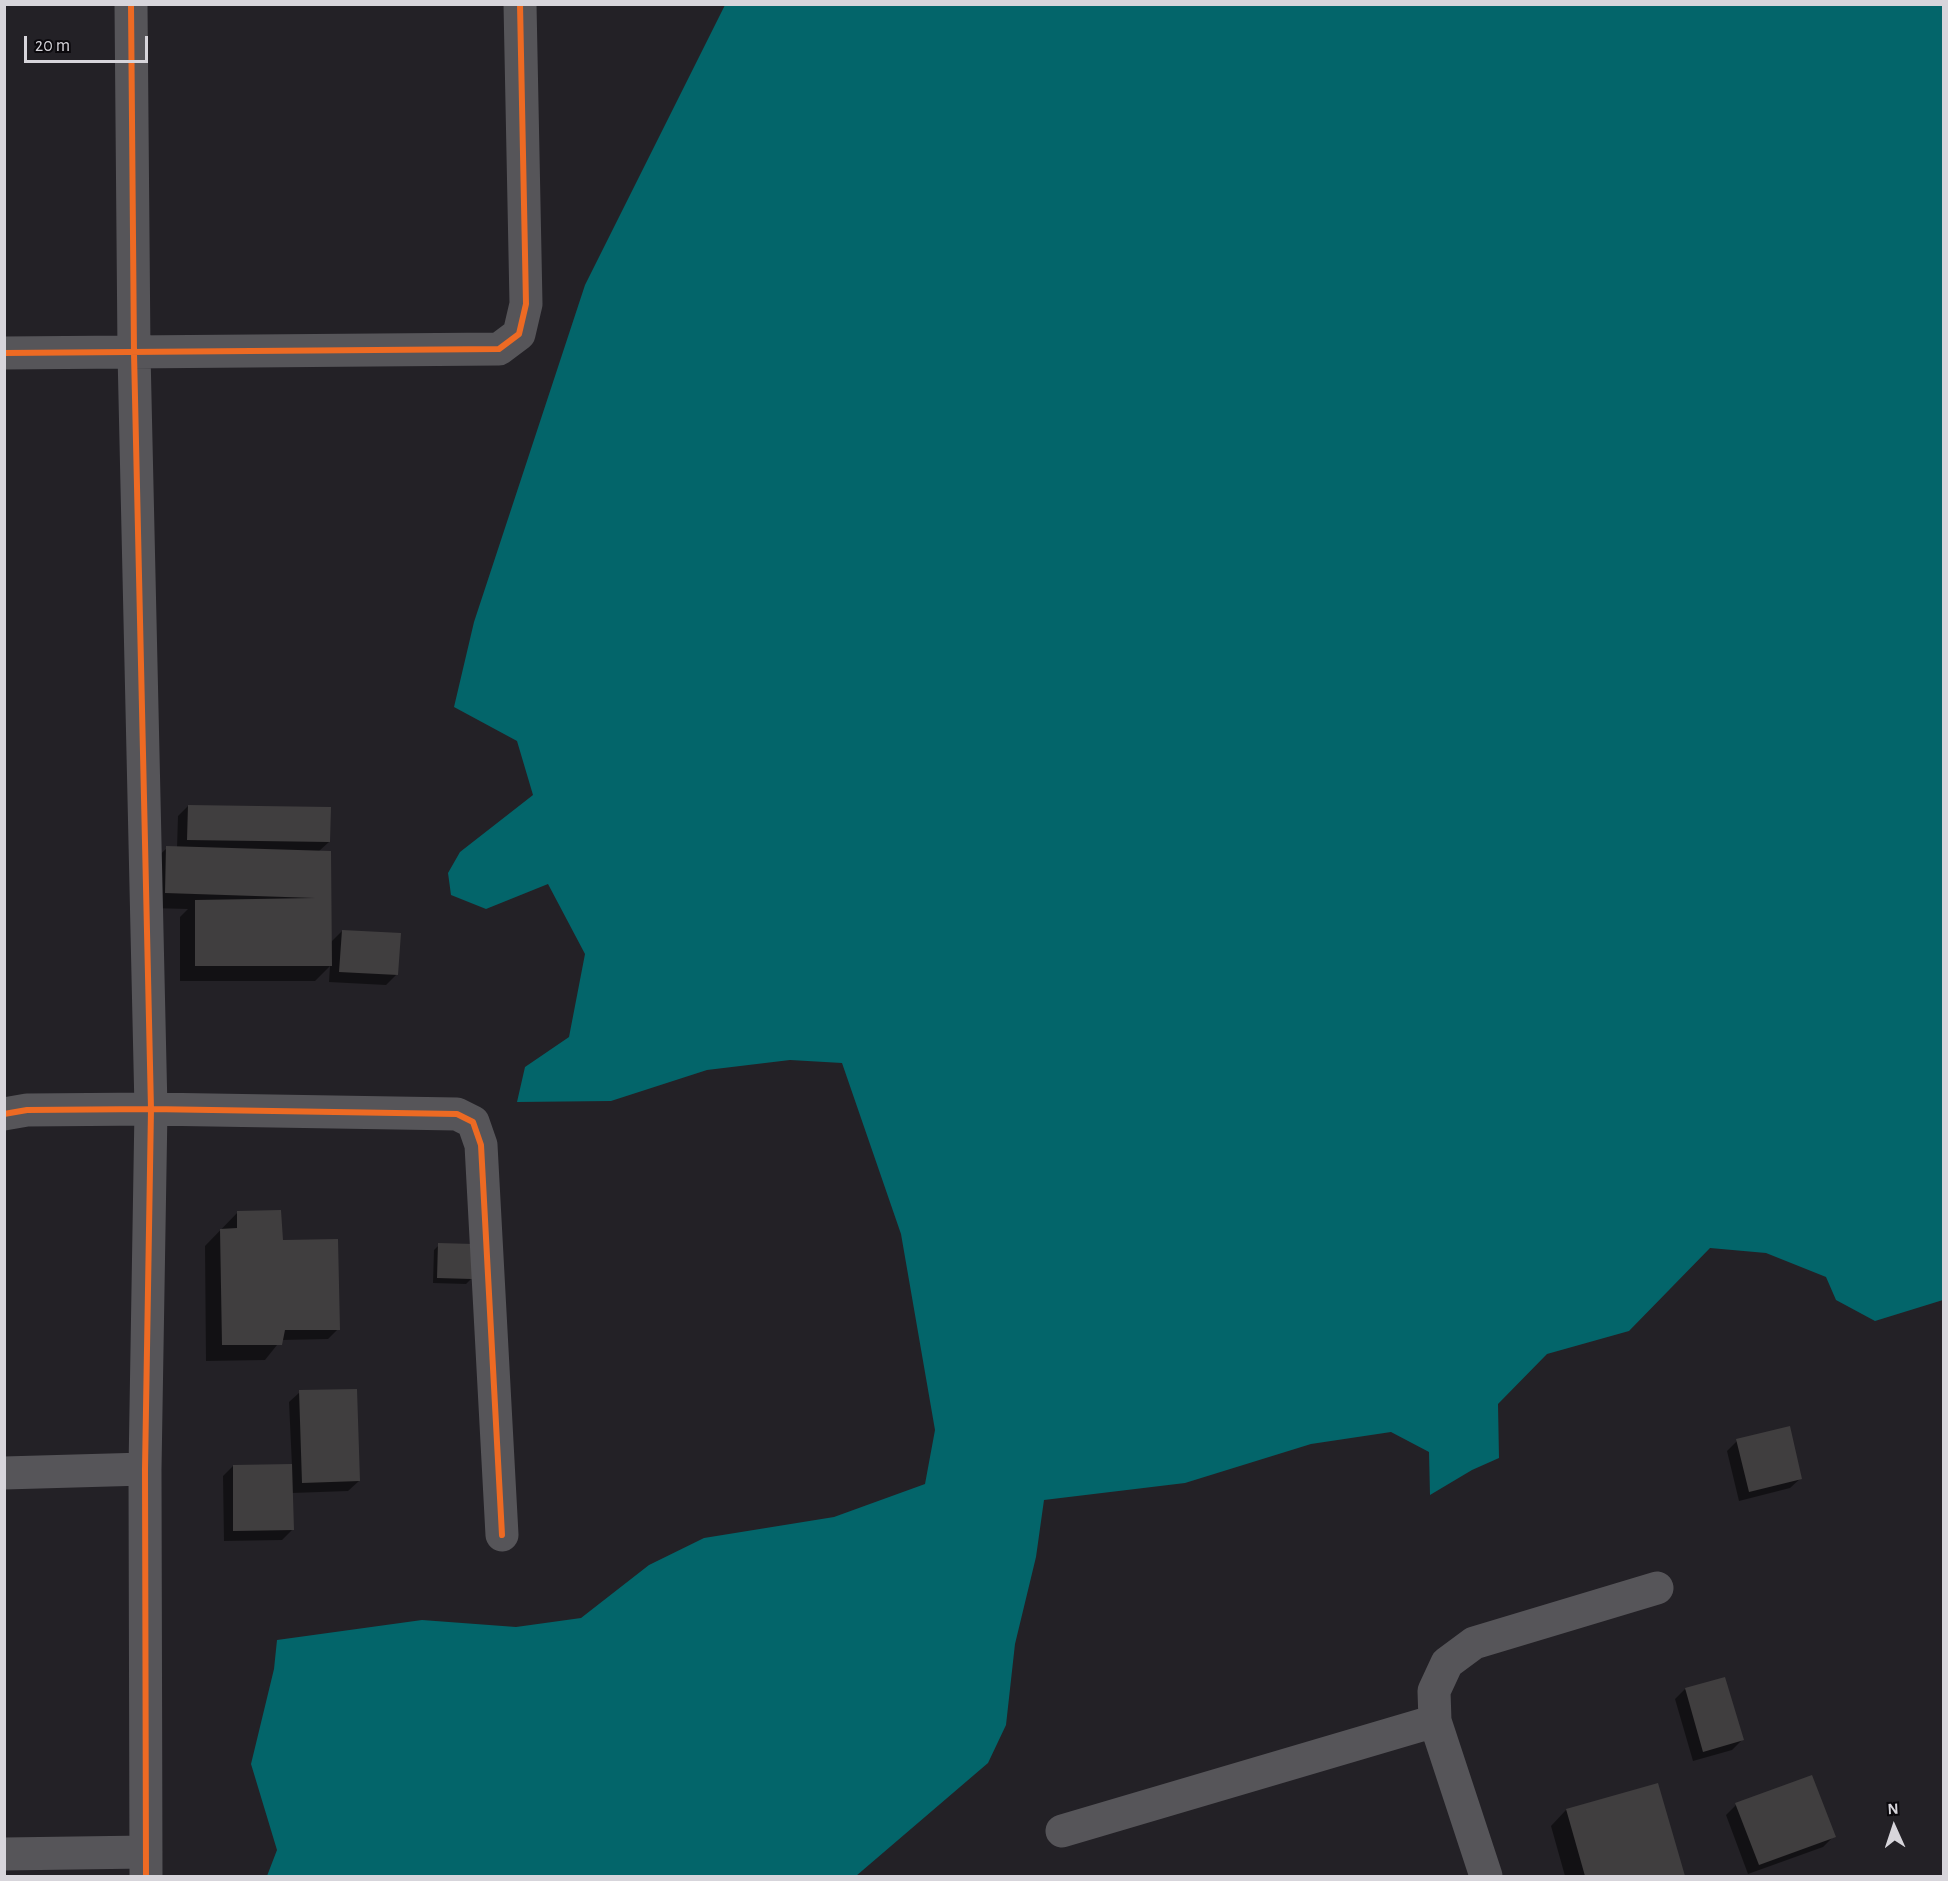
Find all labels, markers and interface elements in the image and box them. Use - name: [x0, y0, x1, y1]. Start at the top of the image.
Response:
- scale bar: [27, 24, 152, 62]
- text: 20 m: [35, 37, 70, 55]
- north arrow: [1864, 1797, 1924, 1857]
- text: N: [1887, 1801, 1899, 1817]

